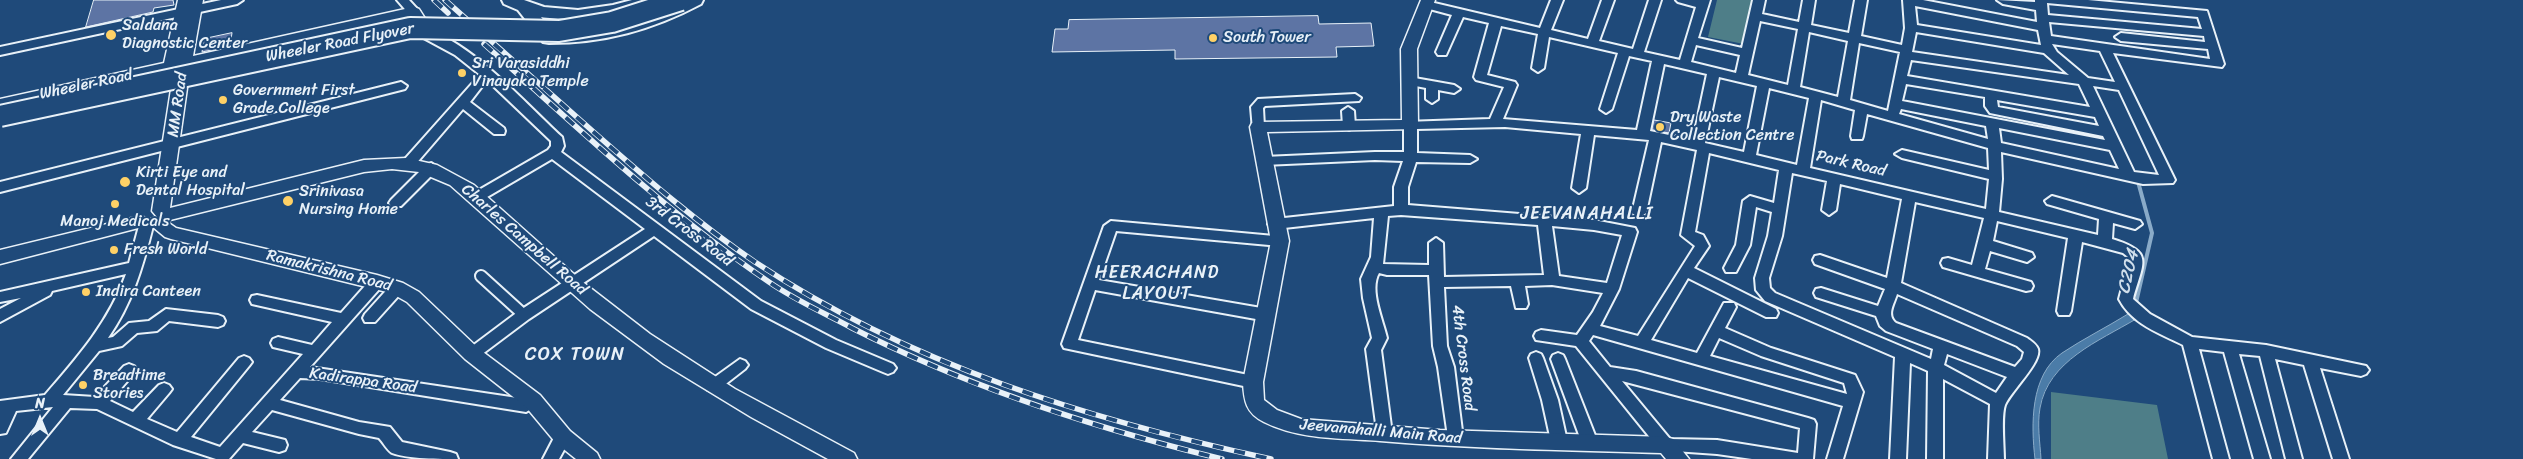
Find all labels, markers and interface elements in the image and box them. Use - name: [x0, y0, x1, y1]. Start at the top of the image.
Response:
- place label: Saldana Diagnostic Center: [122, 16, 247, 54]
- street label: Wheeler Road Flyover: [264, 19, 416, 67]
- marker: Saldana Diagnostic Center: [104, 28, 118, 42]
- place label: South Tower: [1223, 28, 1311, 48]
- marker: South Tower: [1207, 32, 1219, 44]
- place label: Sri Varasiddhi Vinayaka Temple: [472, 54, 589, 92]
- street label: Wheeler Road: [38, 66, 134, 104]
- marker: Sri Varasiddhi Vinayaka Temple: [456, 67, 468, 79]
- street label: MM Road: [164, 71, 192, 139]
- place label: Government First Grade College: [233, 81, 355, 119]
- marker: Government First Grade College: [217, 94, 229, 106]
- place label: Dry Waste Collection Centre: [1670, 108, 1794, 146]
- marker: Dry Waste Collection Centre: [1654, 121, 1666, 133]
- street label: Park Road: [1814, 147, 1888, 181]
- place label: Kirti Eye and Dental Hospital: [136, 163, 245, 201]
- marker: Kirti Eye and Dental Hospital: [118, 175, 132, 189]
- street label: Charles Campbell Road: [457, 180, 591, 300]
- place label: Srinivasa Nursing Home: [299, 182, 398, 220]
- street label: 3rd Cross Road: [641, 193, 737, 271]
- marker: Srinivasa Nursing Home: [281, 194, 295, 208]
- marker: Manoj Medicals: [109, 198, 121, 210]
- district label: JEEVANAHALLI: [1519, 203, 1655, 225]
- place label: Manoj Medicals: [60, 212, 170, 232]
- place label: Fresh World: [124, 240, 207, 260]
- marker: Fresh World: [108, 244, 120, 256]
- street label: Ramakrishna Road: [264, 246, 394, 296]
- water label: C204: [2114, 248, 2144, 296]
- district label: HEERACHAND LAYOUT: [1094, 262, 1220, 304]
- place label: Indira Canteen: [96, 282, 201, 302]
- marker: Indira Canteen: [80, 286, 92, 298]
- street label: 4th Cross Road: [1447, 304, 1479, 412]
- district label: COX TOWN: [524, 344, 626, 366]
- street label: Kadirappa Road: [308, 364, 418, 398]
- place label: Breadtime Stories: [93, 366, 166, 404]
- marker: Breadtime Stories: [77, 379, 89, 391]
- text: N: [35, 391, 45, 416]
- north arrow: [15, 394, 65, 444]
- street label: Jeevanahalli Main Road: [1299, 415, 1463, 449]

